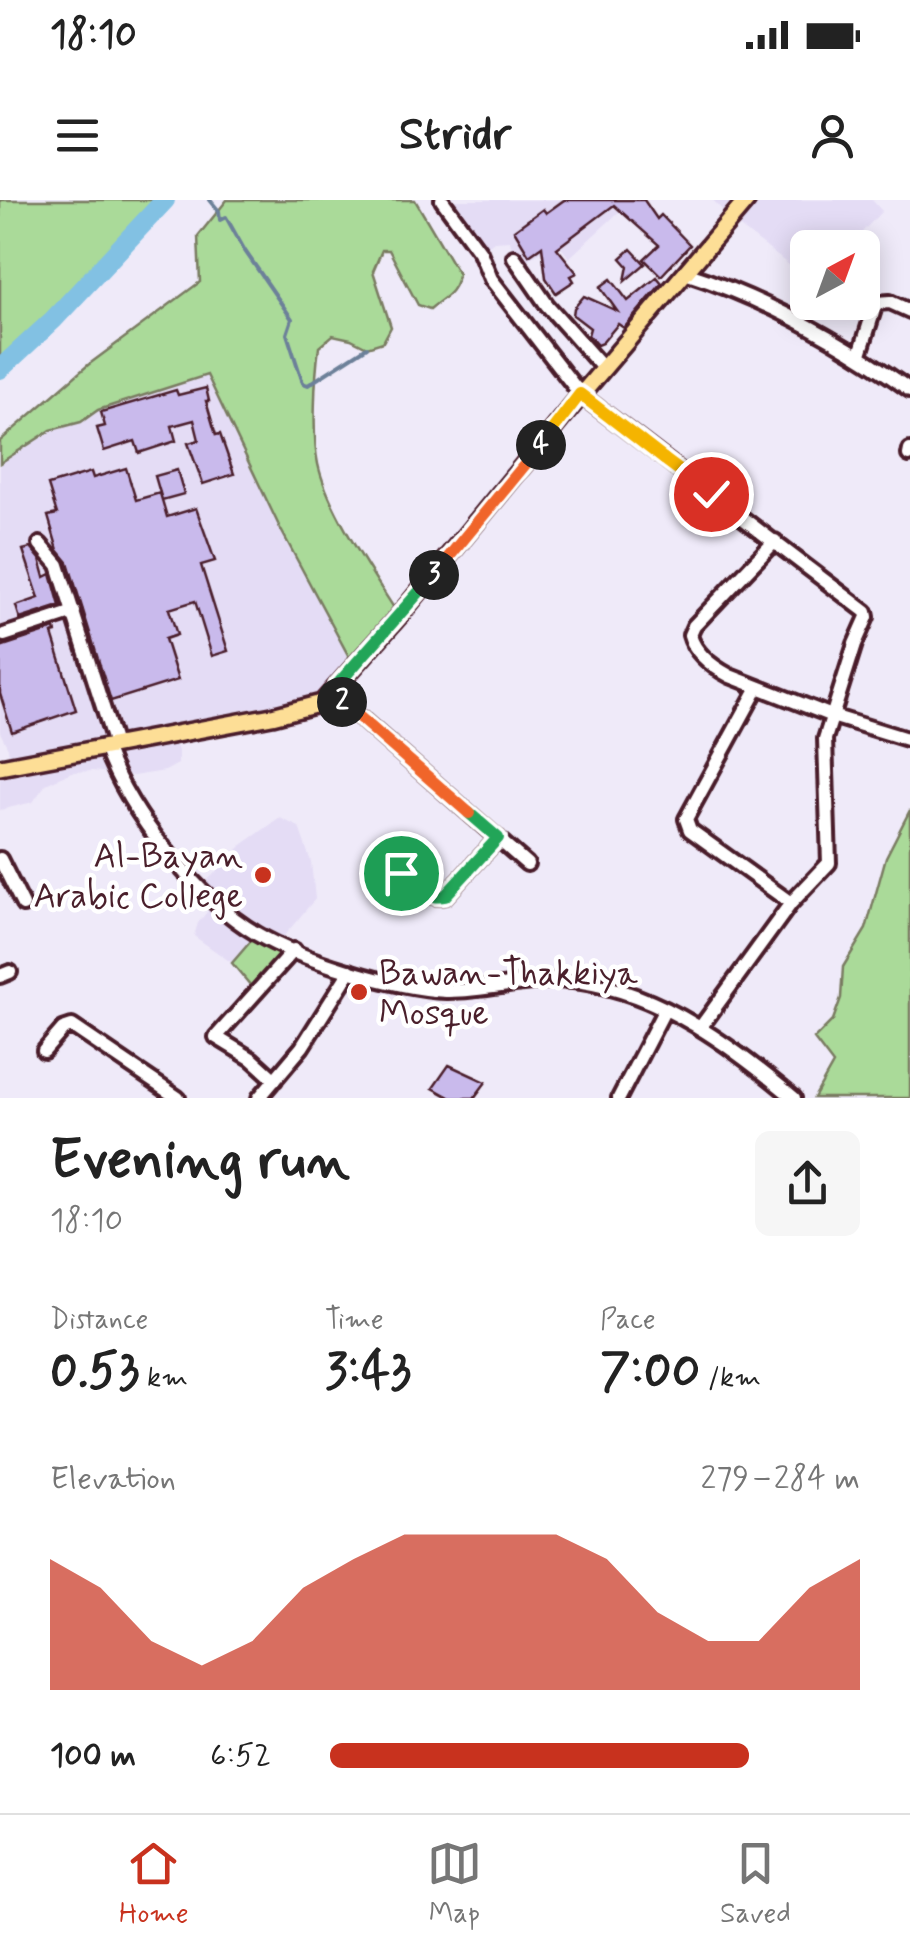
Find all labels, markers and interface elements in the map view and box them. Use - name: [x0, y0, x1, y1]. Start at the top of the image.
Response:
- text: 18:10: [50, 11, 137, 60]
- text: Stridr: [399, 106, 511, 165]
- icon: menu: [50, 108, 105, 163]
- icon: person: [805, 108, 860, 163]
- north arrow: [790, 230, 880, 320]
- map controls: [790, 230, 880, 320]
- pin: 4: [516, 420, 566, 470]
- text: 4: [533, 426, 549, 463]
- pin: [669, 452, 754, 537]
- icon: check: [684, 467, 739, 522]
- pin: 3: [409, 550, 459, 600]
- text: 3: [428, 556, 440, 593]
- pin: 2: [317, 677, 367, 727]
- text: 2: [335, 683, 349, 720]
- pin: [359, 831, 444, 916]
- place label: Al-Bayan Arabic College: [33, 834, 243, 920]
- icon: arrive: [374, 846, 429, 901]
- marker: Al-Bayan Arabic College: [252, 864, 274, 886]
- place label: Bawan-Thakkiya Mosque: [379, 951, 639, 1037]
- marker: Bawan-Thakkiya Mosque: [348, 981, 370, 1003]
- text: Evening run: [50, 1126, 350, 1198]
- button: share: [755, 1131, 860, 1236]
- text: 18:10: [50, 1200, 123, 1242]
- text: Distance: [50, 1302, 148, 1339]
- text: Time: [325, 1302, 384, 1339]
- text: Pace: [600, 1302, 656, 1339]
- text: 0.53: [50, 1339, 140, 1405]
- text: 3:43: [325, 1339, 411, 1405]
- text: 7:00: [600, 1339, 700, 1405]
- text: km: [140, 1360, 188, 1397]
- text: /km: [700, 1360, 761, 1397]
- text: Elevation: [50, 1458, 176, 1500]
- text: 279–284 m: [701, 1458, 860, 1500]
- text: 100 m: [50, 1735, 136, 1777]
- text: 6:52: [210, 1735, 271, 1777]
- tab: Home: [119, 1836, 189, 1933]
- tab: Map: [427, 1836, 482, 1933]
- tab: Saved: [720, 1836, 791, 1933]

